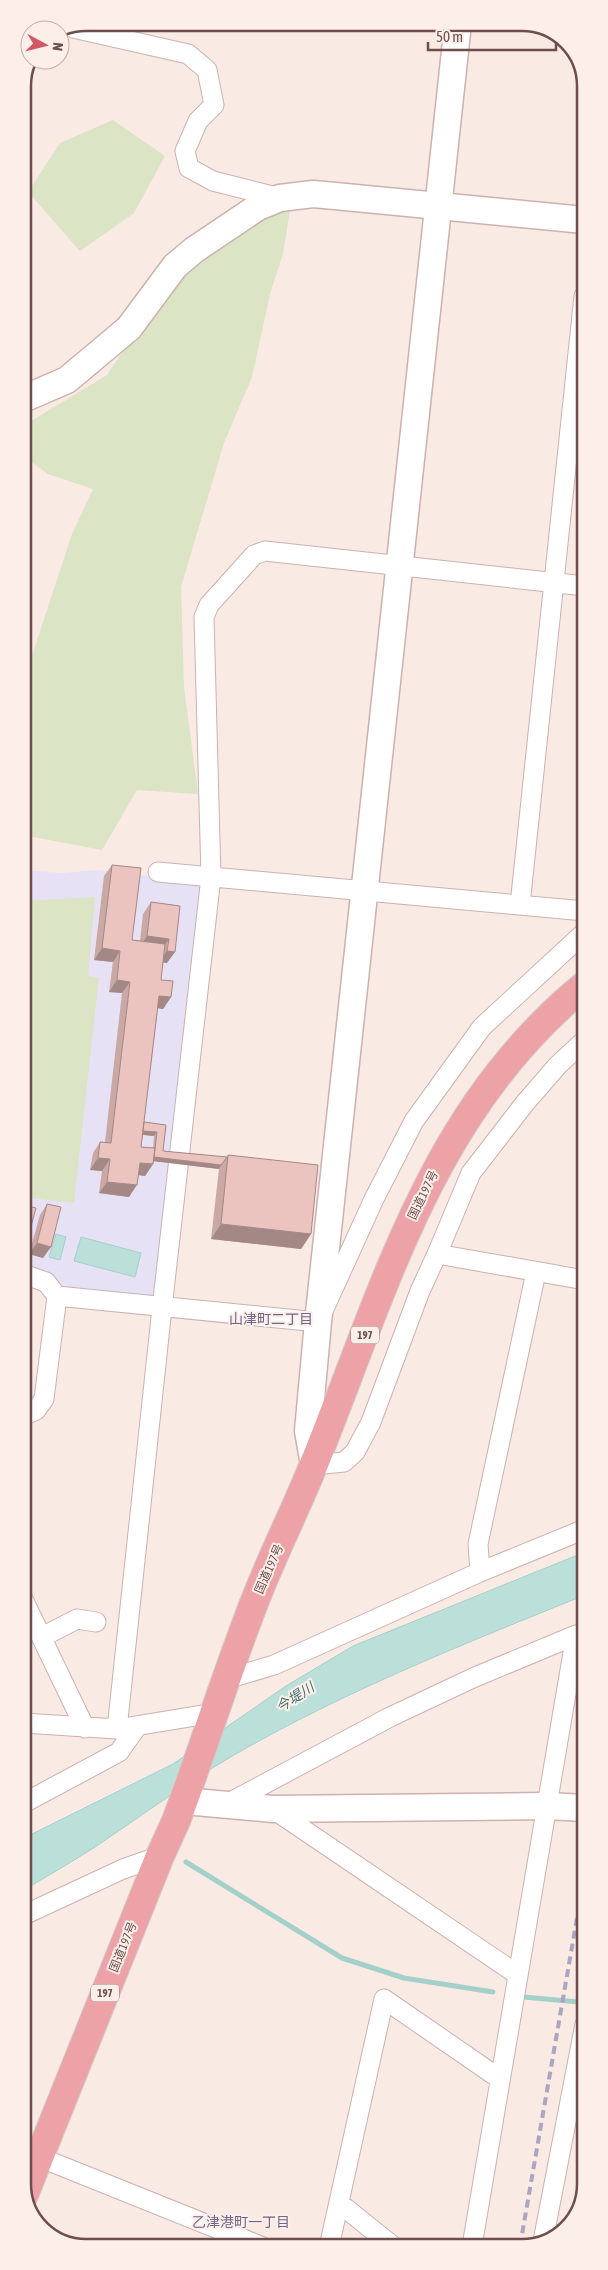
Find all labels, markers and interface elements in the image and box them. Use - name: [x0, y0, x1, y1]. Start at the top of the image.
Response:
- north arrow: [20, 20, 70, 70]
- scale bar: [428, 20, 556, 52]
- text: 50 m: [436, 28, 463, 45]
- text: N: [49, 42, 66, 52]
- street label: 国道197号: [405, 1168, 441, 1222]
- district label: 山津町二丁目: [229, 1311, 313, 1327]
- road number: 197: [351, 1326, 379, 1344]
- street label: 国道197号: [252, 1542, 286, 1596]
- water label: 今堤川: [273, 1678, 319, 1715]
- street label: 国道197号: [107, 1920, 139, 1974]
- road number: 197: [91, 1985, 119, 2002]
- district label: 乙津港町一丁目: [192, 2214, 290, 2230]

